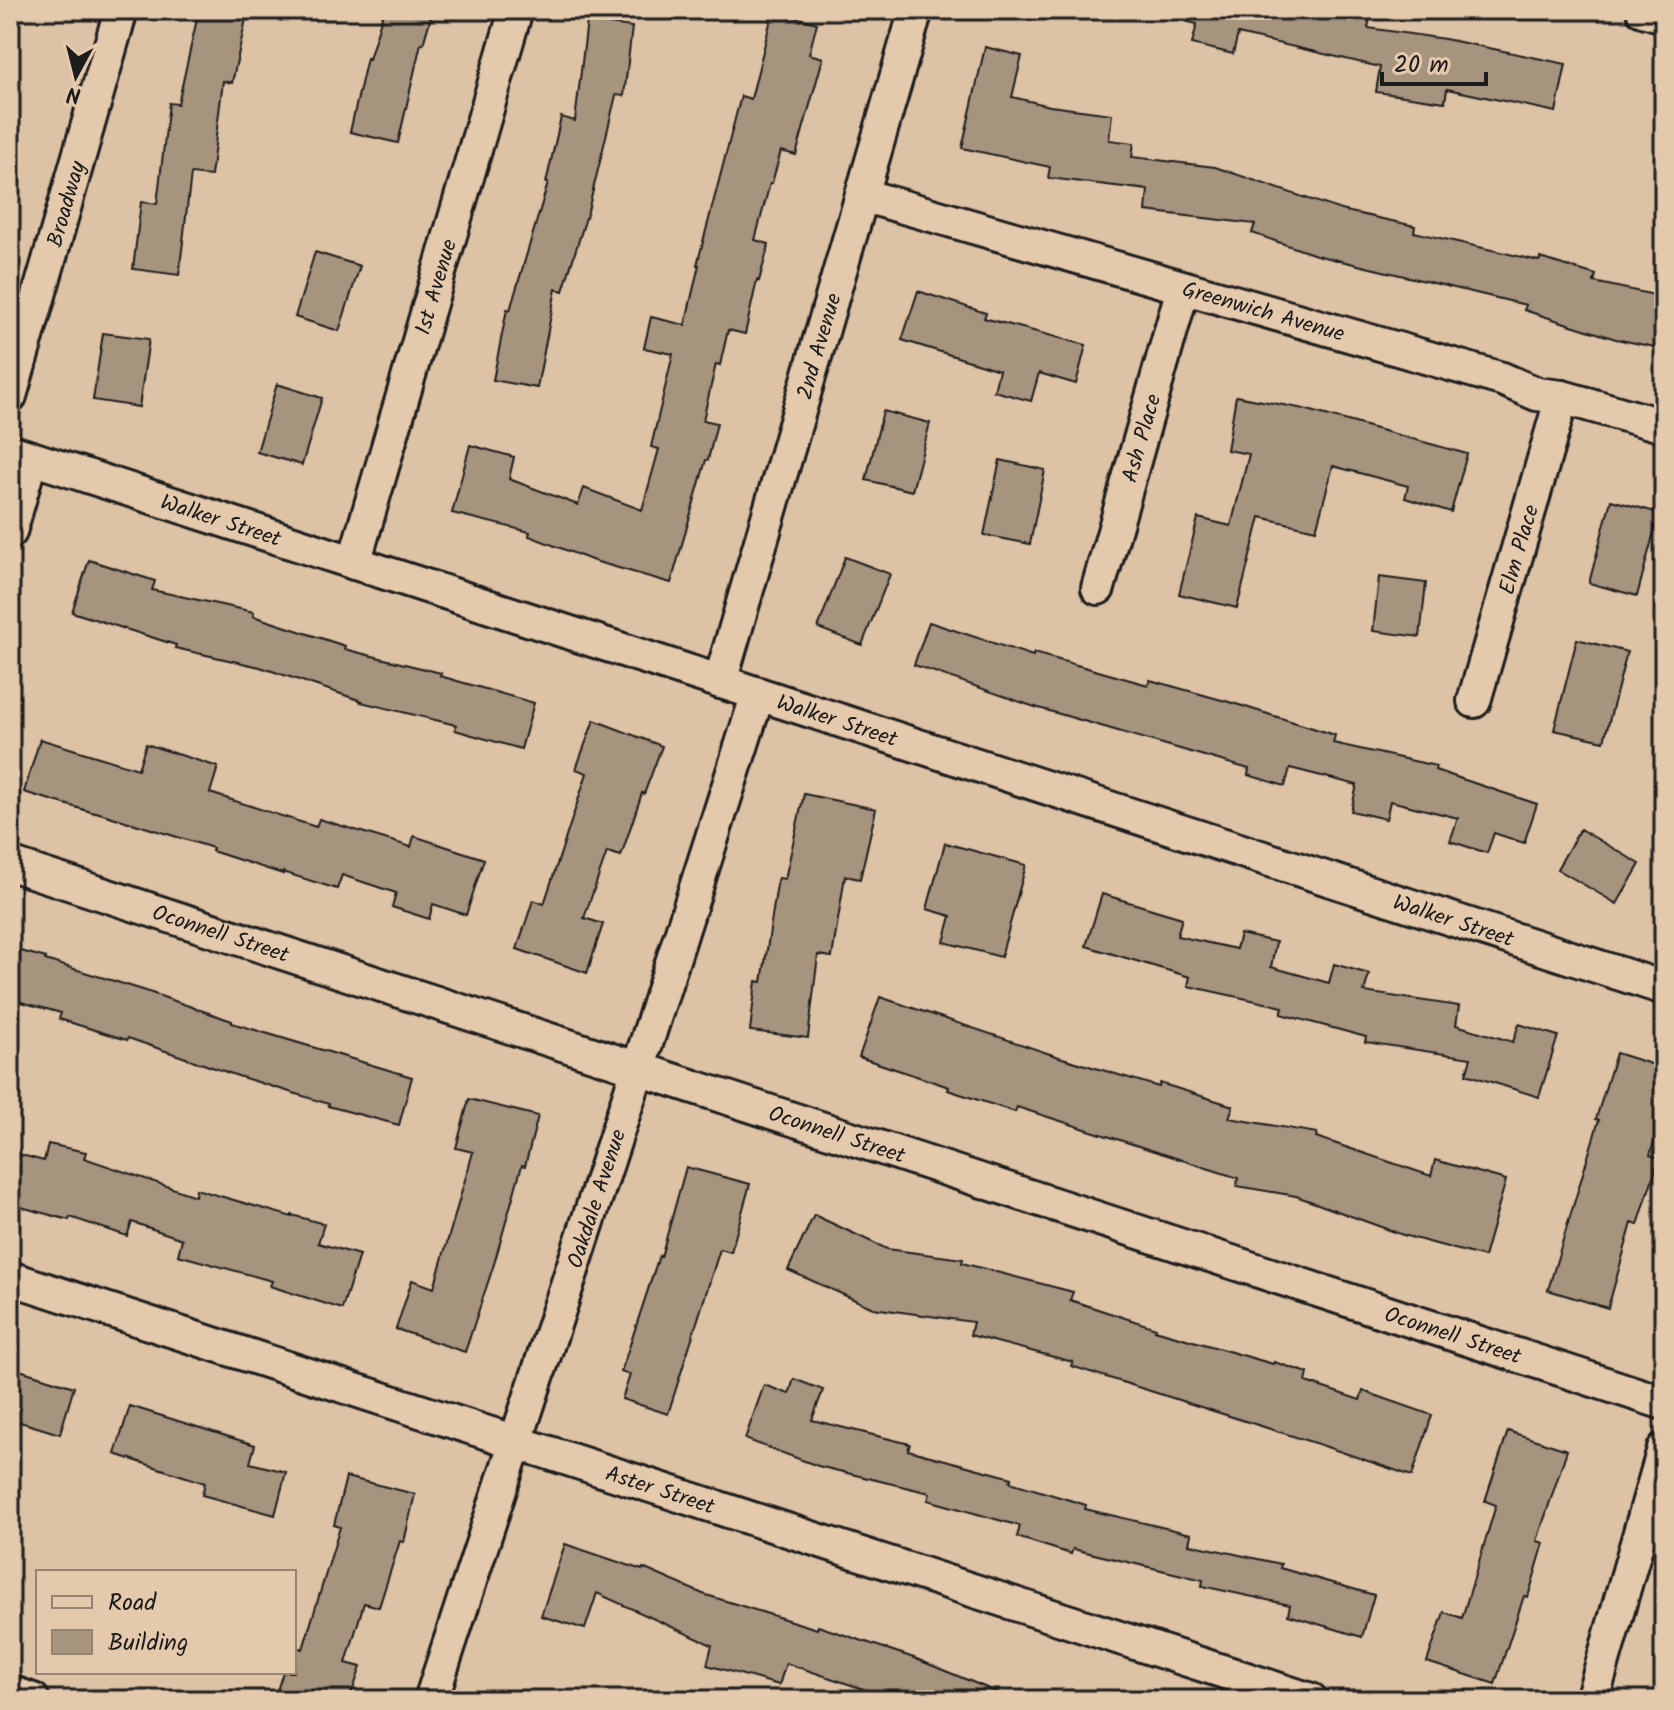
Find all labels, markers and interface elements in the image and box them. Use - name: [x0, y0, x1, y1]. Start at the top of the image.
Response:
- north arrow: [36, 36, 116, 116]
- scale bar: [1382, 36, 1486, 86]
- text: 20 m: [1394, 46, 1449, 85]
- text: N: [65, 75, 83, 112]
- street label: Broadway: [39, 157, 97, 252]
- street label: 1st Avenue: [407, 235, 468, 339]
- street label: Greenwich Avenue: [1178, 273, 1349, 353]
- street label: 2nd Avenue: [788, 289, 853, 404]
- street label: Ash Place: [1114, 390, 1172, 487]
- street label: Walker Street: [155, 486, 286, 558]
- street label: Elm Place: [1491, 501, 1550, 599]
- street label: Walker Street: [772, 686, 902, 758]
- street label: Walker Street: [1388, 886, 1518, 958]
- street label: Oconnell Street: [147, 897, 294, 974]
- street label: Oconnell Street: [763, 1097, 910, 1175]
- street label: Oakdale Avenue: [559, 1125, 637, 1273]
- street label: Oconnell Street: [1380, 1298, 1526, 1376]
- street label: Aster Street: [601, 1457, 720, 1526]
- legend: [36, 1570, 296, 1674]
- text: Road: [108, 1584, 157, 1623]
- text: Building: [108, 1624, 188, 1663]

